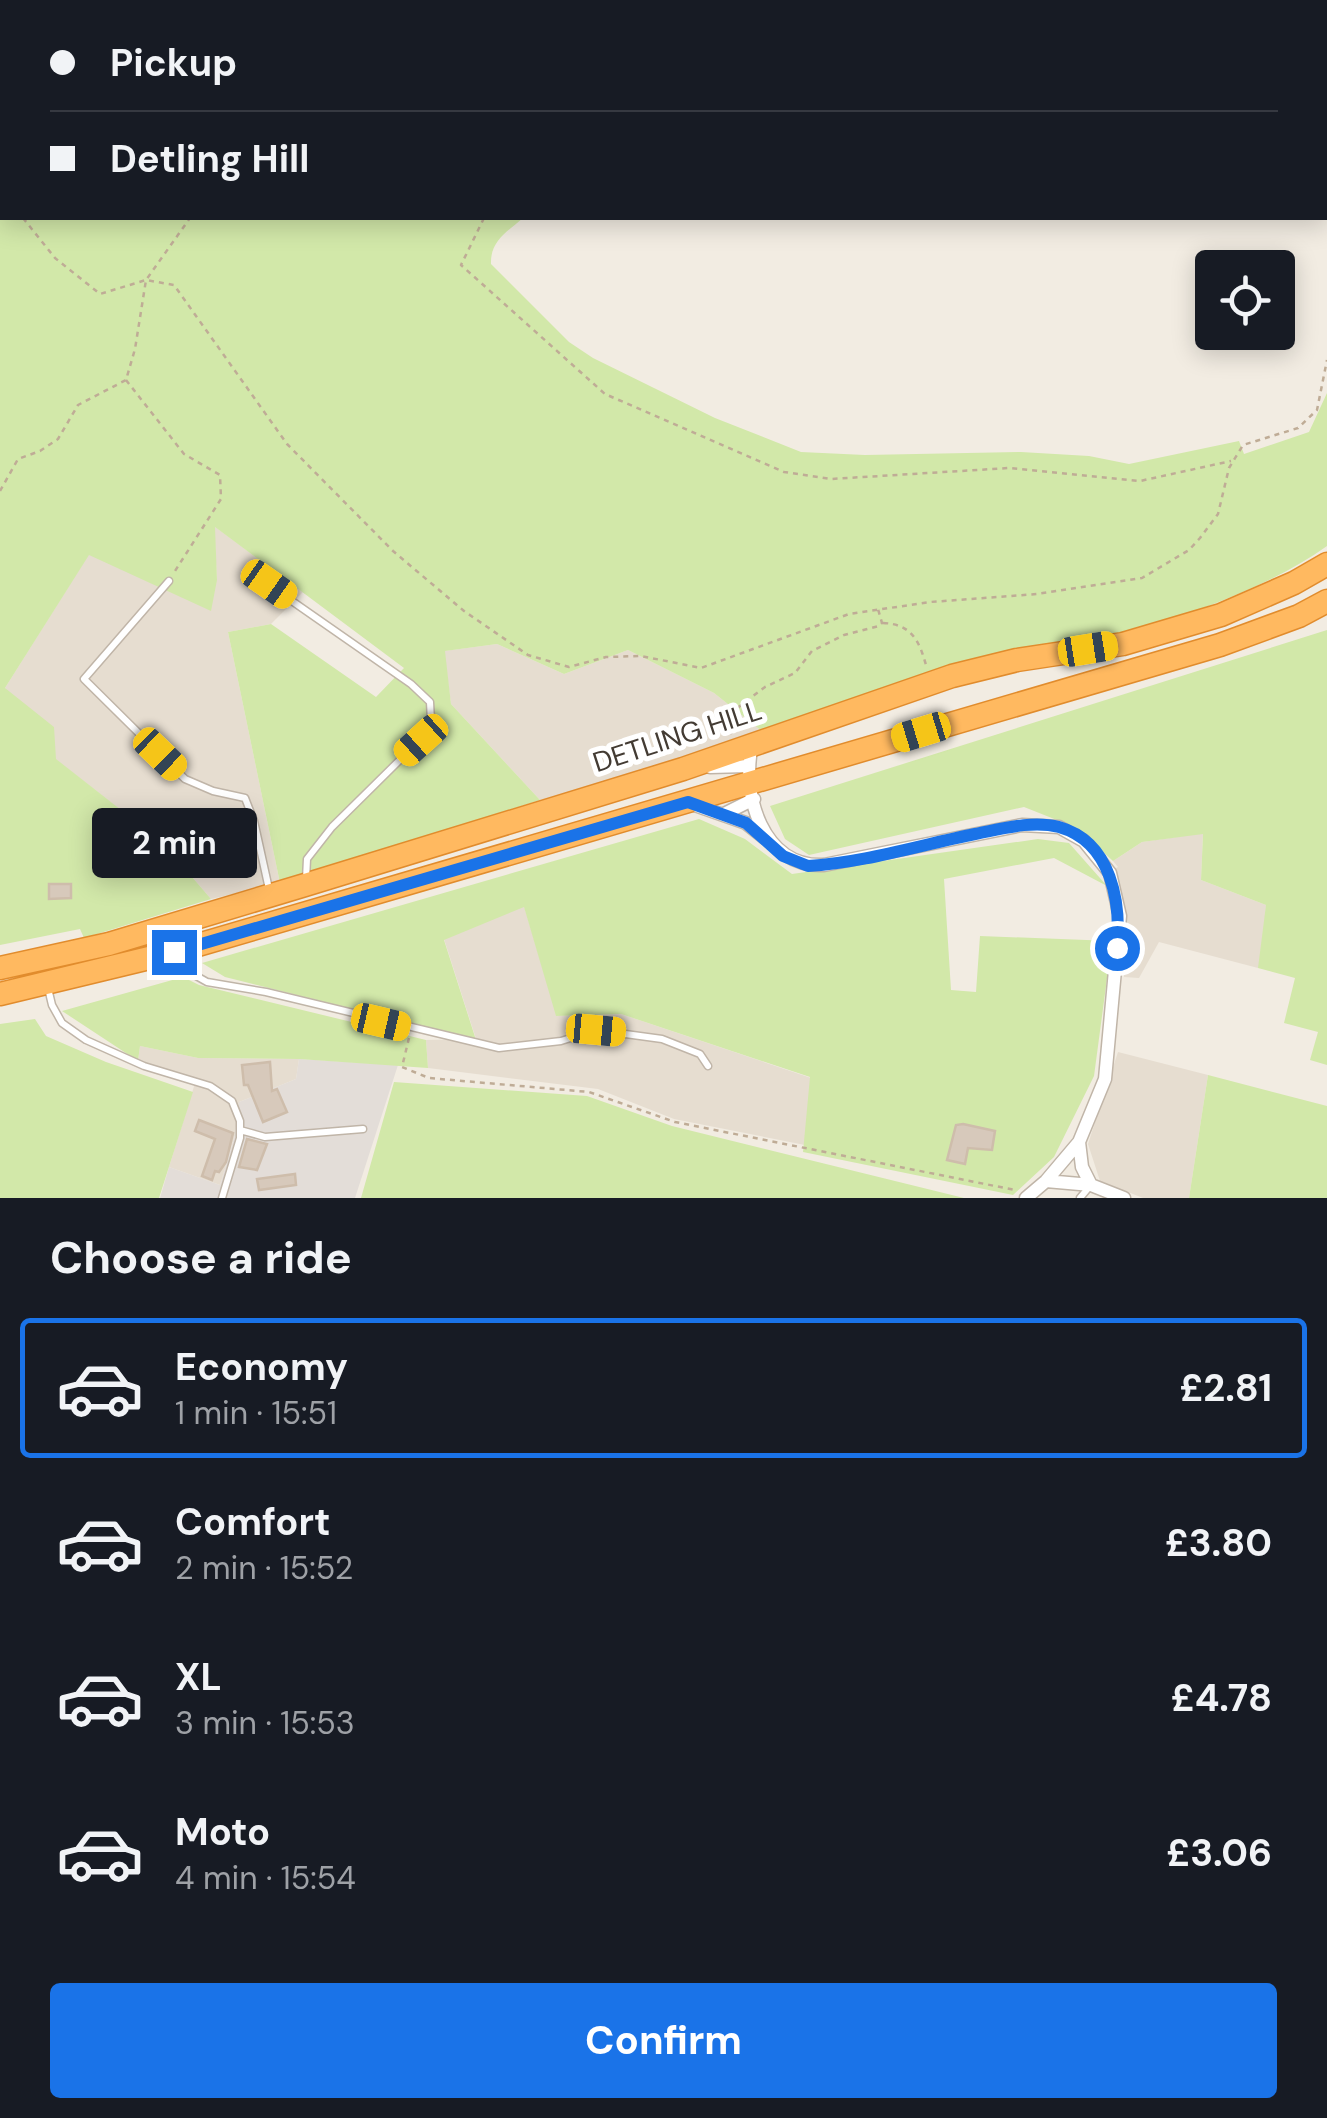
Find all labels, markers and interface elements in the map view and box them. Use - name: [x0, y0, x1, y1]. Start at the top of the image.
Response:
- text: Pickup: [110, 38, 237, 88]
- text: Detling Hill: [110, 134, 309, 184]
- map controls: [1195, 250, 1295, 350]
- button: locate: [1195, 250, 1295, 350]
- car: [236, 555, 302, 613]
- car: [1056, 629, 1120, 669]
- street label: DETLING HILL: [588, 692, 766, 781]
- car: [389, 709, 453, 771]
- car: [888, 709, 954, 755]
- car: [128, 722, 192, 786]
- callout: 2 min: [91, 807, 256, 877]
- text: 2 min: [132, 822, 217, 864]
- route start: [1095, 926, 1140, 971]
- route end: [152, 930, 197, 975]
- car: [348, 1001, 414, 1043]
- car: [565, 1012, 627, 1048]
- text: Choose a ride: [50, 1228, 352, 1287]
- text: Economy: [175, 1342, 348, 1392]
- icon: car: [55, 1343, 145, 1433]
- text: £2.81: [1180, 1363, 1272, 1413]
- text: 1 min · 15:51: [175, 1392, 337, 1434]
- text: Comfort: [175, 1497, 331, 1547]
- icon: car: [55, 1498, 145, 1588]
- text: £3.80: [1165, 1518, 1272, 1568]
- text: 2 min · 15:52: [175, 1547, 353, 1589]
- text: XL: [175, 1652, 222, 1702]
- icon: car: [55, 1653, 145, 1743]
- text: £4.78: [1171, 1673, 1272, 1723]
- text: 3 min · 15:53: [175, 1702, 355, 1744]
- text: Moto: [175, 1807, 270, 1857]
- icon: car: [55, 1808, 145, 1898]
- text: £3.06: [1166, 1828, 1272, 1878]
- text: 4 min · 15:54: [175, 1857, 356, 1899]
- button: Confirm: [50, 1983, 1277, 2098]

